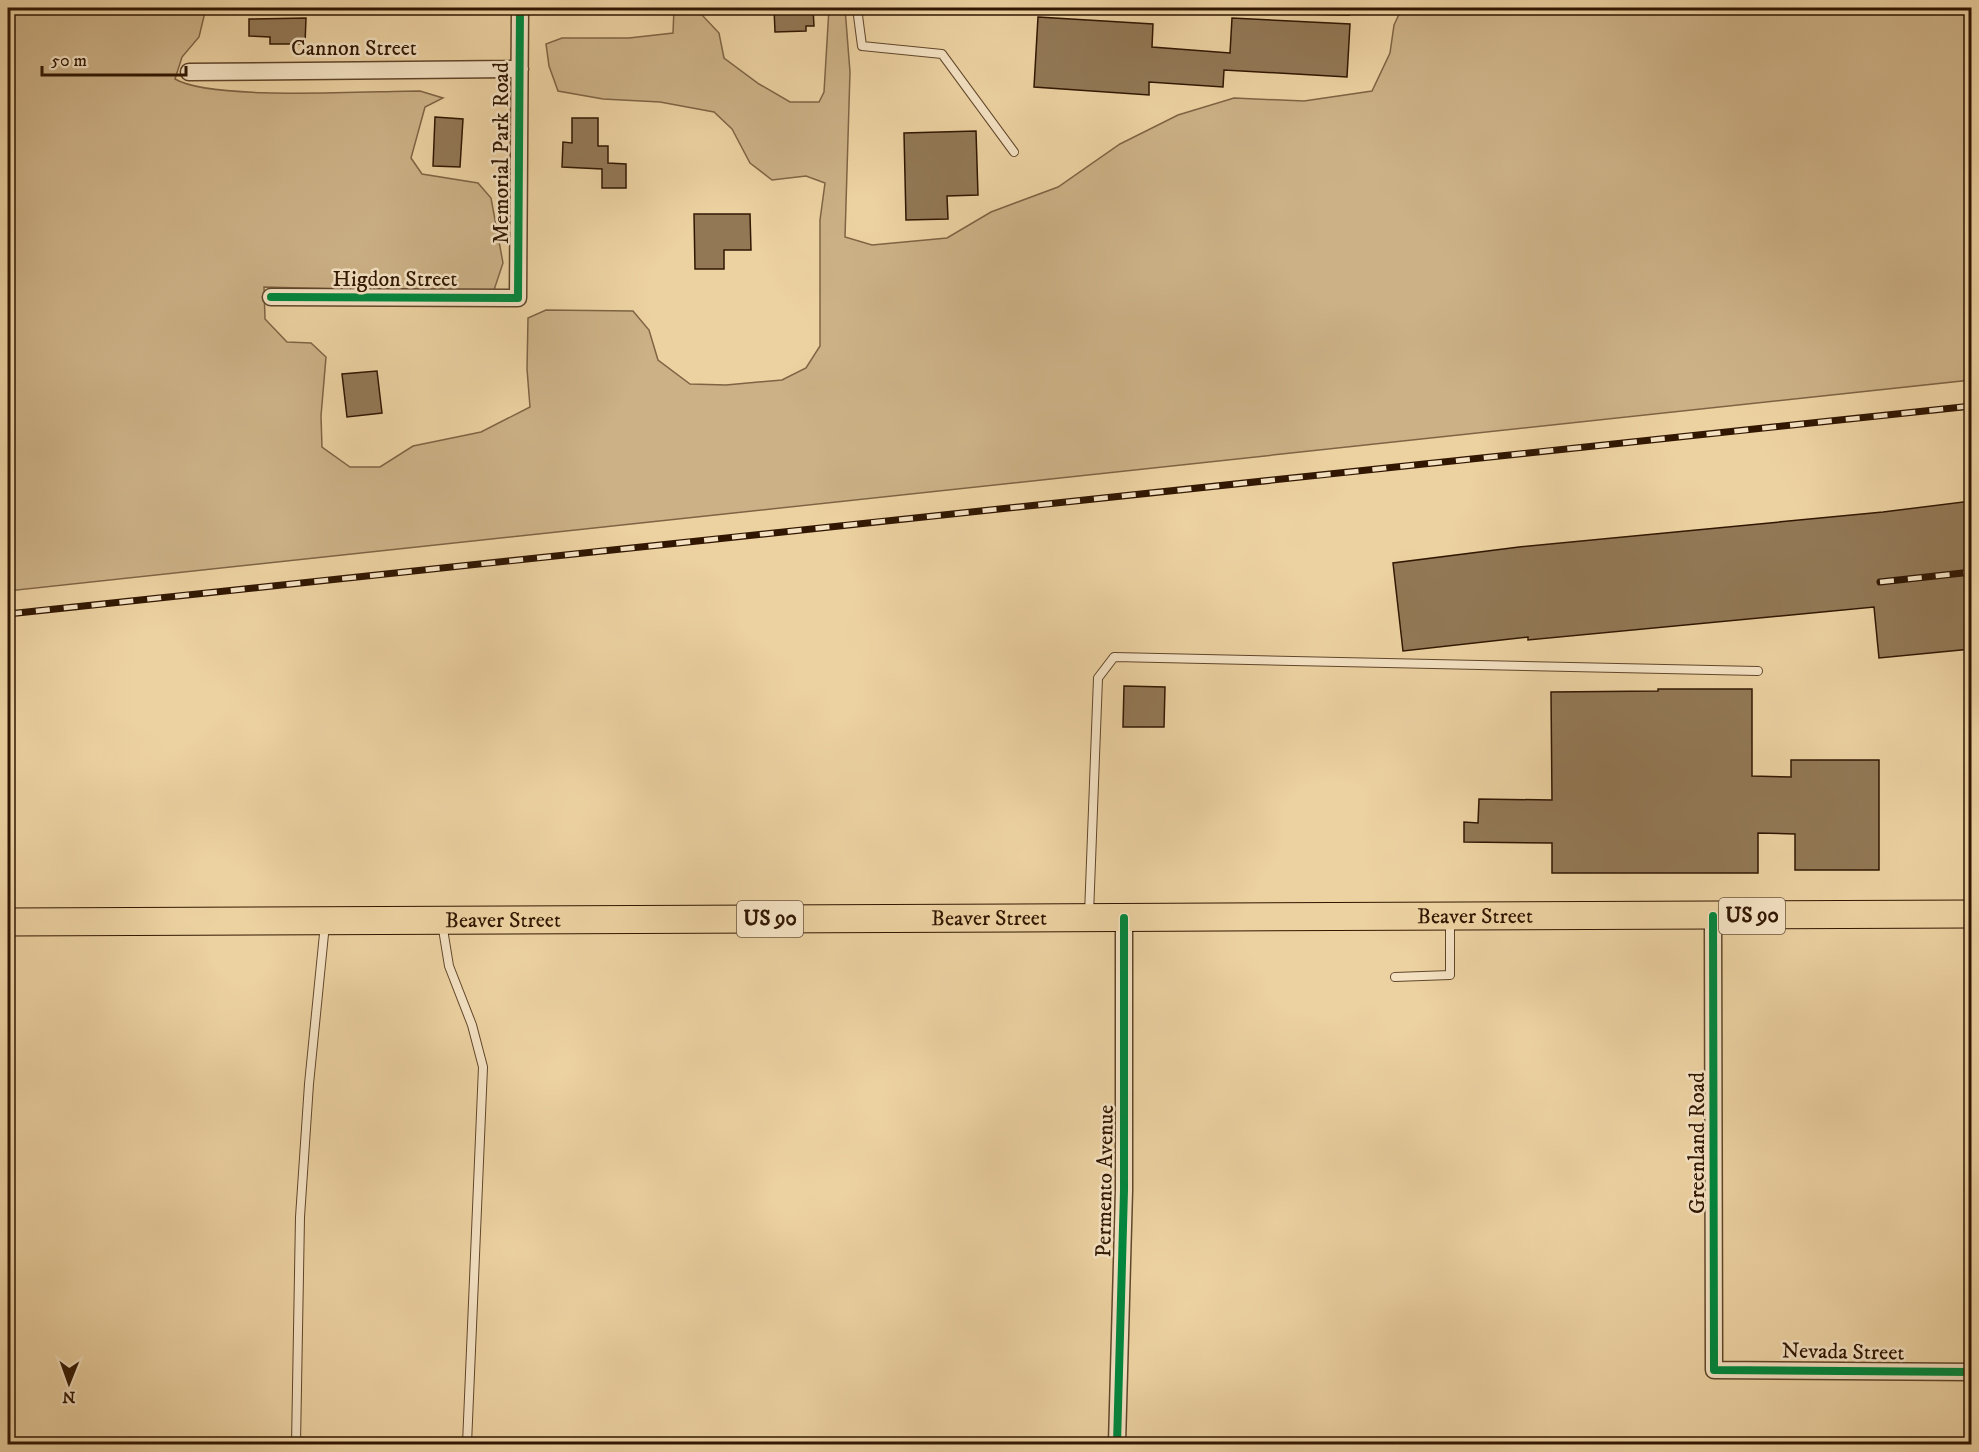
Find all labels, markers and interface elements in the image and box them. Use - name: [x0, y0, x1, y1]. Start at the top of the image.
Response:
- street label: Cannon Street: [291, 35, 417, 62]
- scale bar: [42, 39, 186, 77]
- text: 50 m: [51, 50, 87, 72]
- street label: Memorial Park Road: [488, 62, 515, 244]
- street label: Higdon Street: [333, 266, 457, 293]
- road number: US 90: [1719, 898, 1785, 934]
- road number: US 90: [737, 901, 803, 937]
- street label: Beaver Street: [1417, 902, 1533, 930]
- street label: Beaver Street: [931, 904, 1047, 932]
- street label: Beaver Street: [445, 906, 561, 934]
- street label: Greenland Road: [1684, 1072, 1711, 1214]
- street label: Permento Avenue: [1090, 1104, 1120, 1258]
- street label: Nevada Street: [1781, 1337, 1905, 1367]
- north arrow: [39, 1353, 99, 1413]
- text: N: [62, 1387, 75, 1407]

